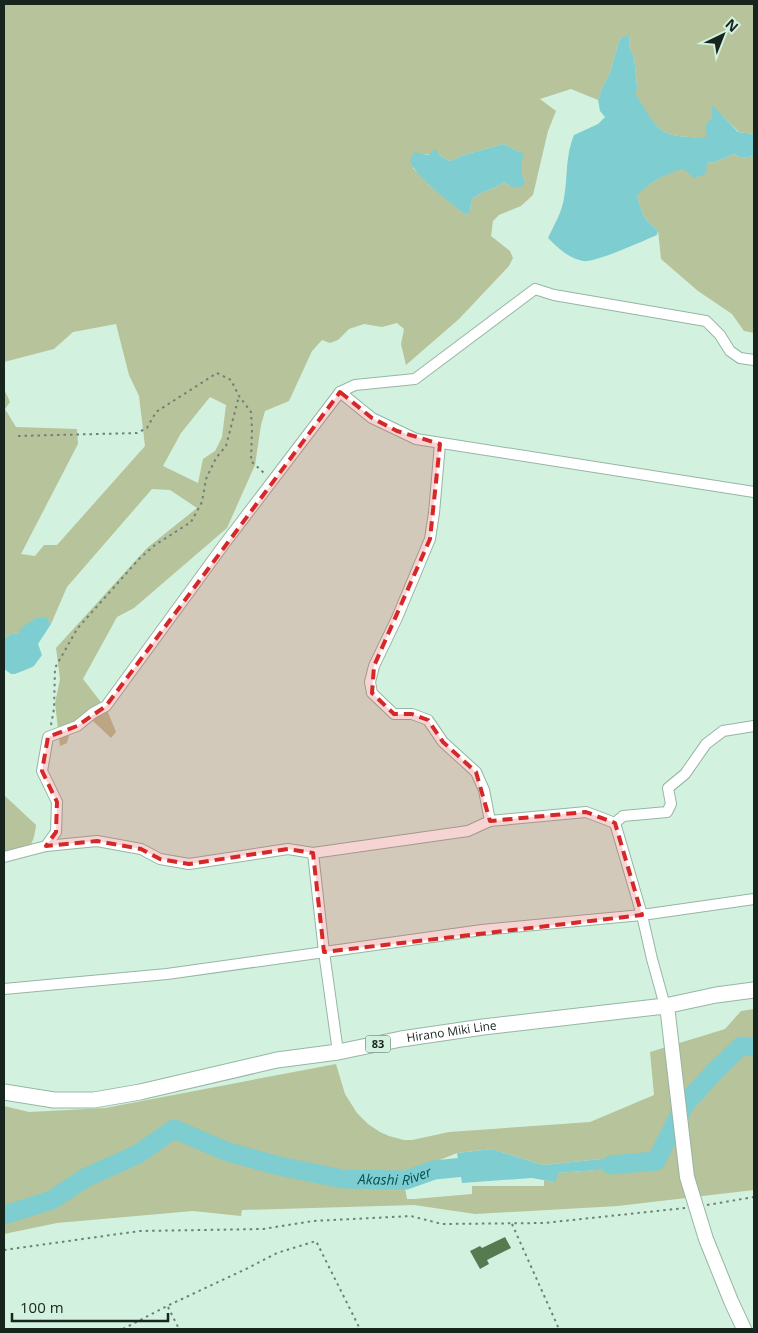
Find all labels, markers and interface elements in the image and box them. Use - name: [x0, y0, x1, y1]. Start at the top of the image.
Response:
- north arrow: [698, 10, 748, 60]
- text: N: [722, 14, 743, 36]
- street label: Hirano Miki Line: [405, 1016, 498, 1046]
- road number: 83: [366, 1036, 390, 1052]
- water label: Akashi River: [357, 1162, 434, 1189]
- scale bar: [12, 1290, 169, 1322]
- text: 100 m: [20, 1297, 64, 1317]

